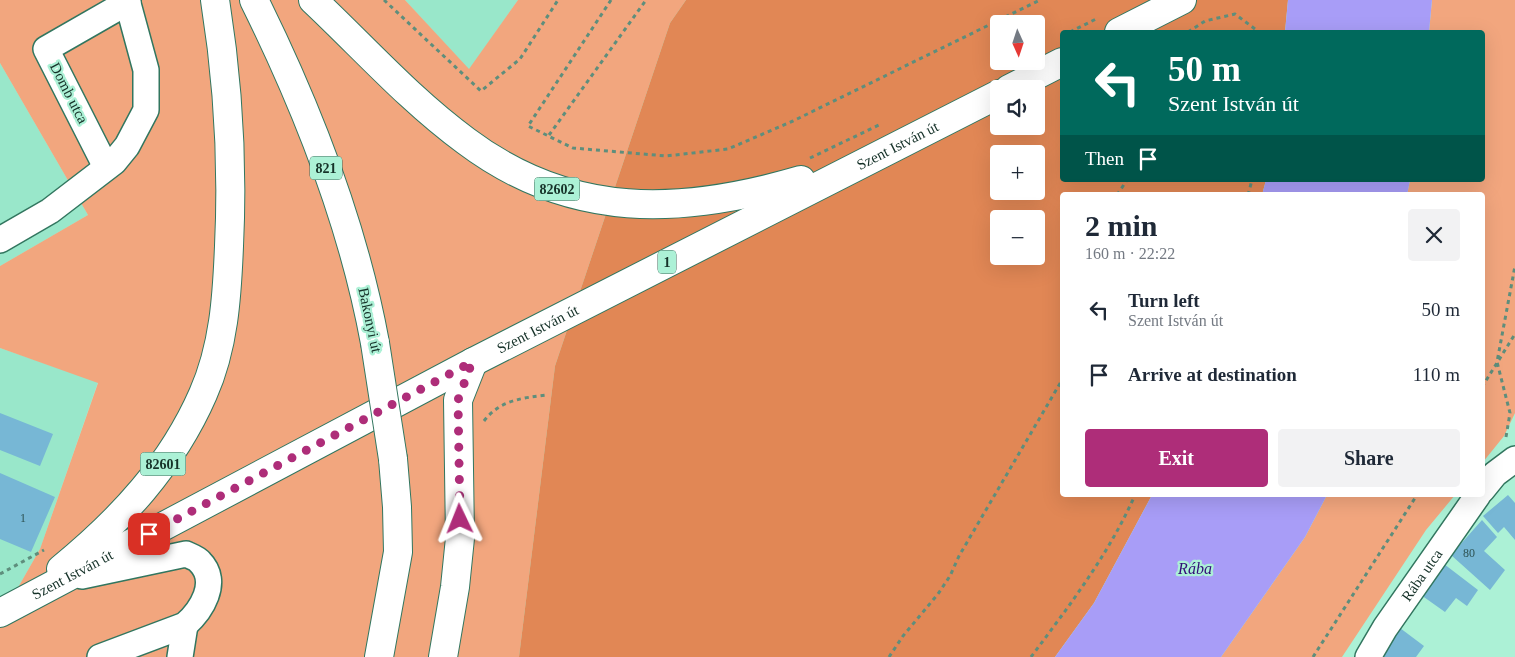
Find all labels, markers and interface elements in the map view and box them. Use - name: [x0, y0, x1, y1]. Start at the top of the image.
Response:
- north arrow: [990, 15, 1045, 70]
- map controls: [990, 15, 1045, 265]
- icon: left: [1085, 50, 1150, 115]
- text: 50 m: [1168, 50, 1241, 89]
- street label: Domb utca: [47, 60, 91, 126]
- button: sound: [990, 80, 1045, 135]
- text: Szent István út: [1168, 91, 1299, 116]
- street label: Szent István út: [854, 118, 942, 173]
- button: +: [990, 145, 1045, 200]
- icon: arrive: [1134, 145, 1162, 173]
- text: Then: [1085, 148, 1124, 169]
- road number: 821: [310, 156, 342, 180]
- road number: 82602: [534, 178, 580, 200]
- text: 2 min: [1085, 209, 1158, 242]
- button: close: [1408, 209, 1460, 261]
- button: −: [990, 210, 1045, 265]
- text: 160 m · 22:22: [1085, 245, 1175, 262]
- road number: 1: [658, 250, 676, 274]
- street label: Bakonyi út: [355, 286, 385, 355]
- text: Turn left: [1128, 290, 1200, 311]
- icon: left: [1085, 296, 1113, 324]
- text: 50 m: [1421, 299, 1460, 320]
- street label: Szent István út: [494, 301, 582, 356]
- text: Szent István út: [1128, 312, 1223, 329]
- icon: arrive: [1085, 361, 1113, 389]
- text: Arrive at destination: [1128, 364, 1297, 385]
- text: 110 m: [1413, 364, 1460, 385]
- button: Exit: [1085, 429, 1268, 487]
- button: Share: [1278, 429, 1460, 487]
- road number: 82601: [140, 452, 186, 476]
- position arrow: [433, 492, 485, 544]
- house number: 1: [20, 511, 26, 525]
- pin: [128, 513, 170, 555]
- icon: arrive: [135, 520, 163, 548]
- street label: Szent István út: [29, 546, 116, 603]
- street label: Rába utca: [1398, 546, 1446, 604]
- house number: 80: [1463, 546, 1475, 560]
- water label: Rába: [1177, 560, 1212, 577]

